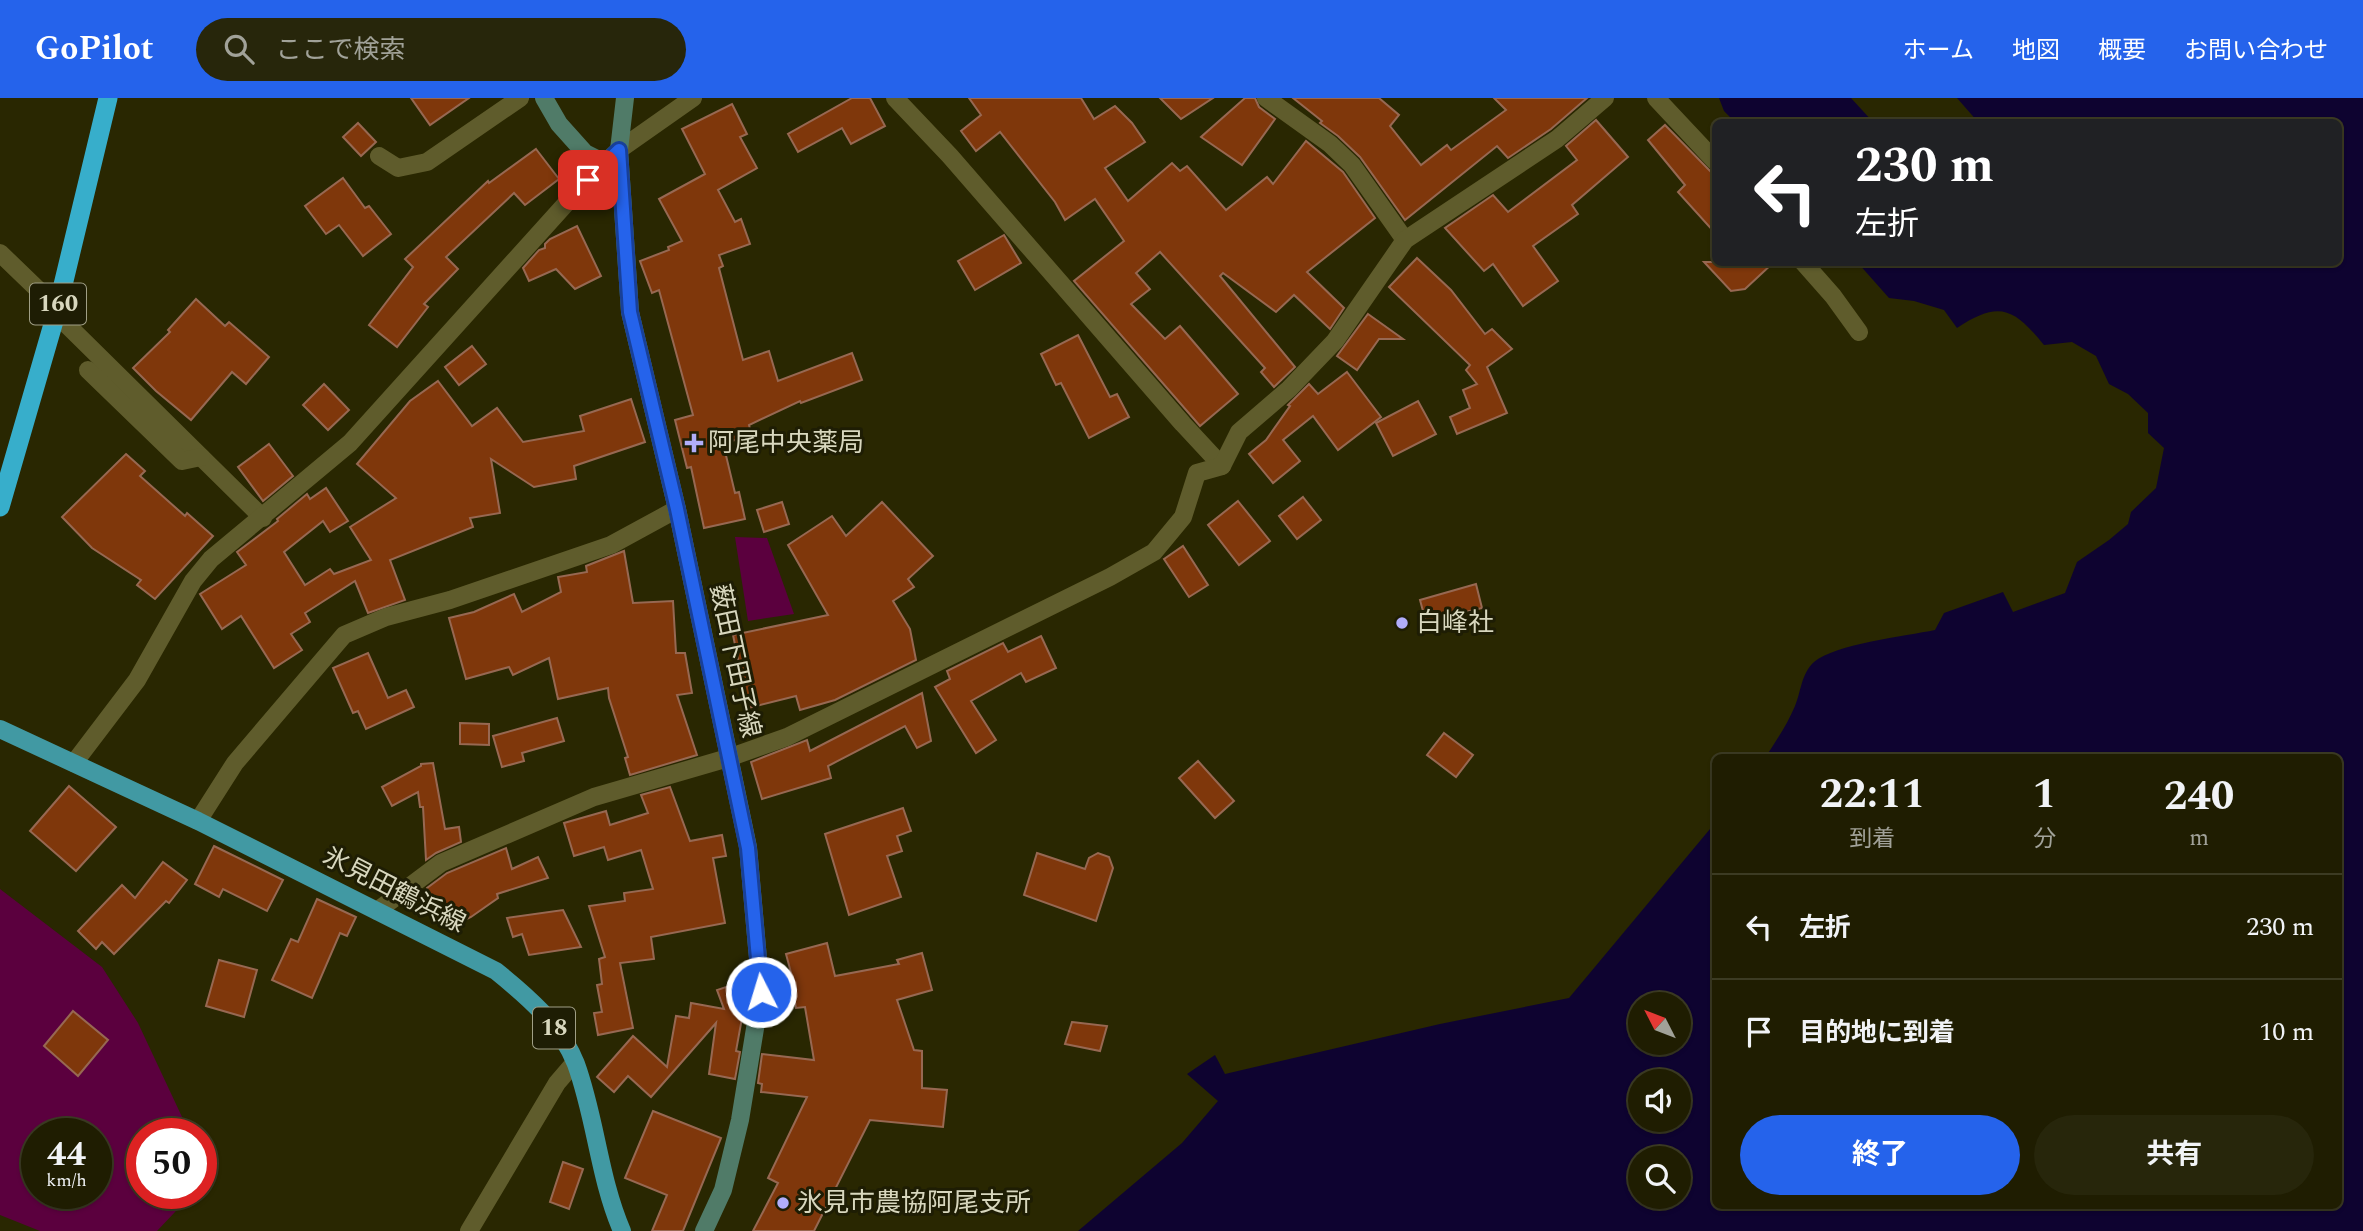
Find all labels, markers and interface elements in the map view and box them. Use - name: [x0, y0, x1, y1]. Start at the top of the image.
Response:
- search box: [196, 18, 686, 81]
- text: GoPilot: [35, 24, 154, 74]
- icon: search: [220, 30, 258, 68]
- text: ここで検索: [276, 30, 406, 70]
- text: ホーム: [1903, 33, 1974, 69]
- text: 地図: [2012, 33, 2060, 69]
- text: 概要: [2098, 33, 2146, 69]
- text: お問い合わせ: [2184, 33, 2328, 69]
- text: 230 m: [1855, 129, 1994, 204]
- icon: left: [1740, 147, 1831, 238]
- pin: [558, 150, 618, 210]
- icon: arrive: [569, 161, 607, 199]
- text: 左折: [1855, 200, 1919, 249]
- road number: 160: [30, 284, 86, 324]
- place label: 阿尾中央薬局: [708, 423, 864, 463]
- marker: 阿尾中央薬局: [686, 435, 702, 451]
- street label: 薮田下田子線: [699, 581, 771, 741]
- place label: 白峰社: [1416, 603, 1494, 643]
- marker: 白峰社: [1394, 615, 1410, 631]
- text: 22:11: [1820, 763, 1925, 826]
- text: 1: [2033, 763, 2056, 826]
- text: 240: [2164, 765, 2234, 828]
- text: m: [2189, 821, 2209, 856]
- text: 到着: [1849, 822, 1895, 857]
- text: 分: [2033, 822, 2056, 857]
- street label: 氷見田鶴浜線: [315, 837, 473, 943]
- text: 230 m: [2246, 907, 2314, 947]
- icon: left: [1740, 908, 1778, 946]
- text: 左折: [1799, 908, 1851, 948]
- position arrow: [724, 955, 798, 1029]
- north arrow: [1628, 992, 1690, 1055]
- map controls: [1628, 992, 1691, 1209]
- road number: 18: [533, 1008, 575, 1048]
- text: 10 m: [2259, 1012, 2314, 1052]
- icon: arrive: [1740, 1013, 1778, 1051]
- text: 目的地に到着: [1799, 1013, 1955, 1053]
- button: sound: [1628, 1069, 1691, 1132]
- button: 終了: [1740, 1115, 2020, 1195]
- button: 共有: [2034, 1115, 2314, 1195]
- speed limit sign: 50: [126, 1118, 217, 1209]
- text: 44: [47, 1128, 86, 1181]
- button: search: [1628, 1146, 1691, 1209]
- text: km/h: [46, 1167, 87, 1194]
- place label: 氷見市農協阿尾支所: [797, 1183, 1031, 1223]
- marker: 氷見市農協阿尾支所: [775, 1195, 791, 1211]

